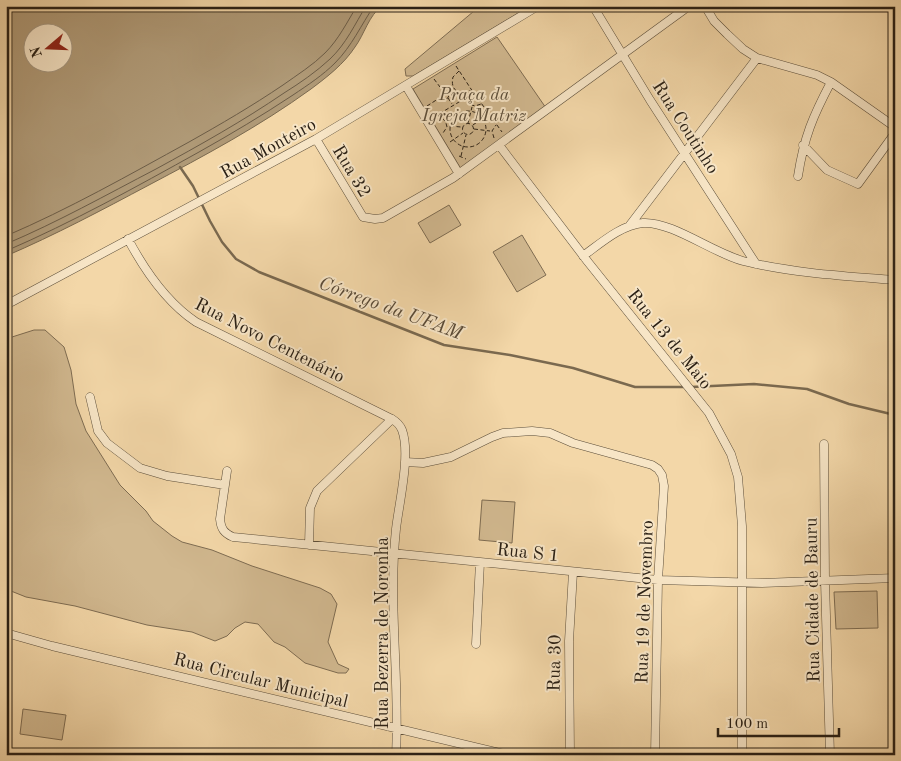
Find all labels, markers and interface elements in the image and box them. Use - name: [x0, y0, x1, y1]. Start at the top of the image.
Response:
- north arrow: [22, 22, 72, 72]
- text: N: [28, 44, 45, 59]
- street label: Rua Coutinho: [649, 78, 722, 177]
- park label: Praça da Igreja Matriz: [421, 86, 526, 125]
- street label: Rua Monteiro: [218, 115, 319, 182]
- street label: Rua 32: [329, 142, 374, 201]
- water label: Córrego da UFAM: [316, 275, 466, 345]
- street label: Rua 13 de Maio: [624, 286, 715, 393]
- street label: Rua Novo Centenário: [192, 295, 347, 387]
- street label: Rua Cidade de Bauru: [803, 517, 823, 683]
- street label: Rua 19 de Novembro: [633, 520, 657, 684]
- street label: Rua Bezerra de Noronha: [374, 537, 392, 729]
- street label: Rua S 1: [496, 541, 560, 565]
- street label: Rua 30: [546, 634, 564, 692]
- street label: Rua Circular Municipal: [172, 651, 350, 711]
- scale bar: [718, 706, 840, 738]
- text: 100 m: [726, 717, 768, 732]

